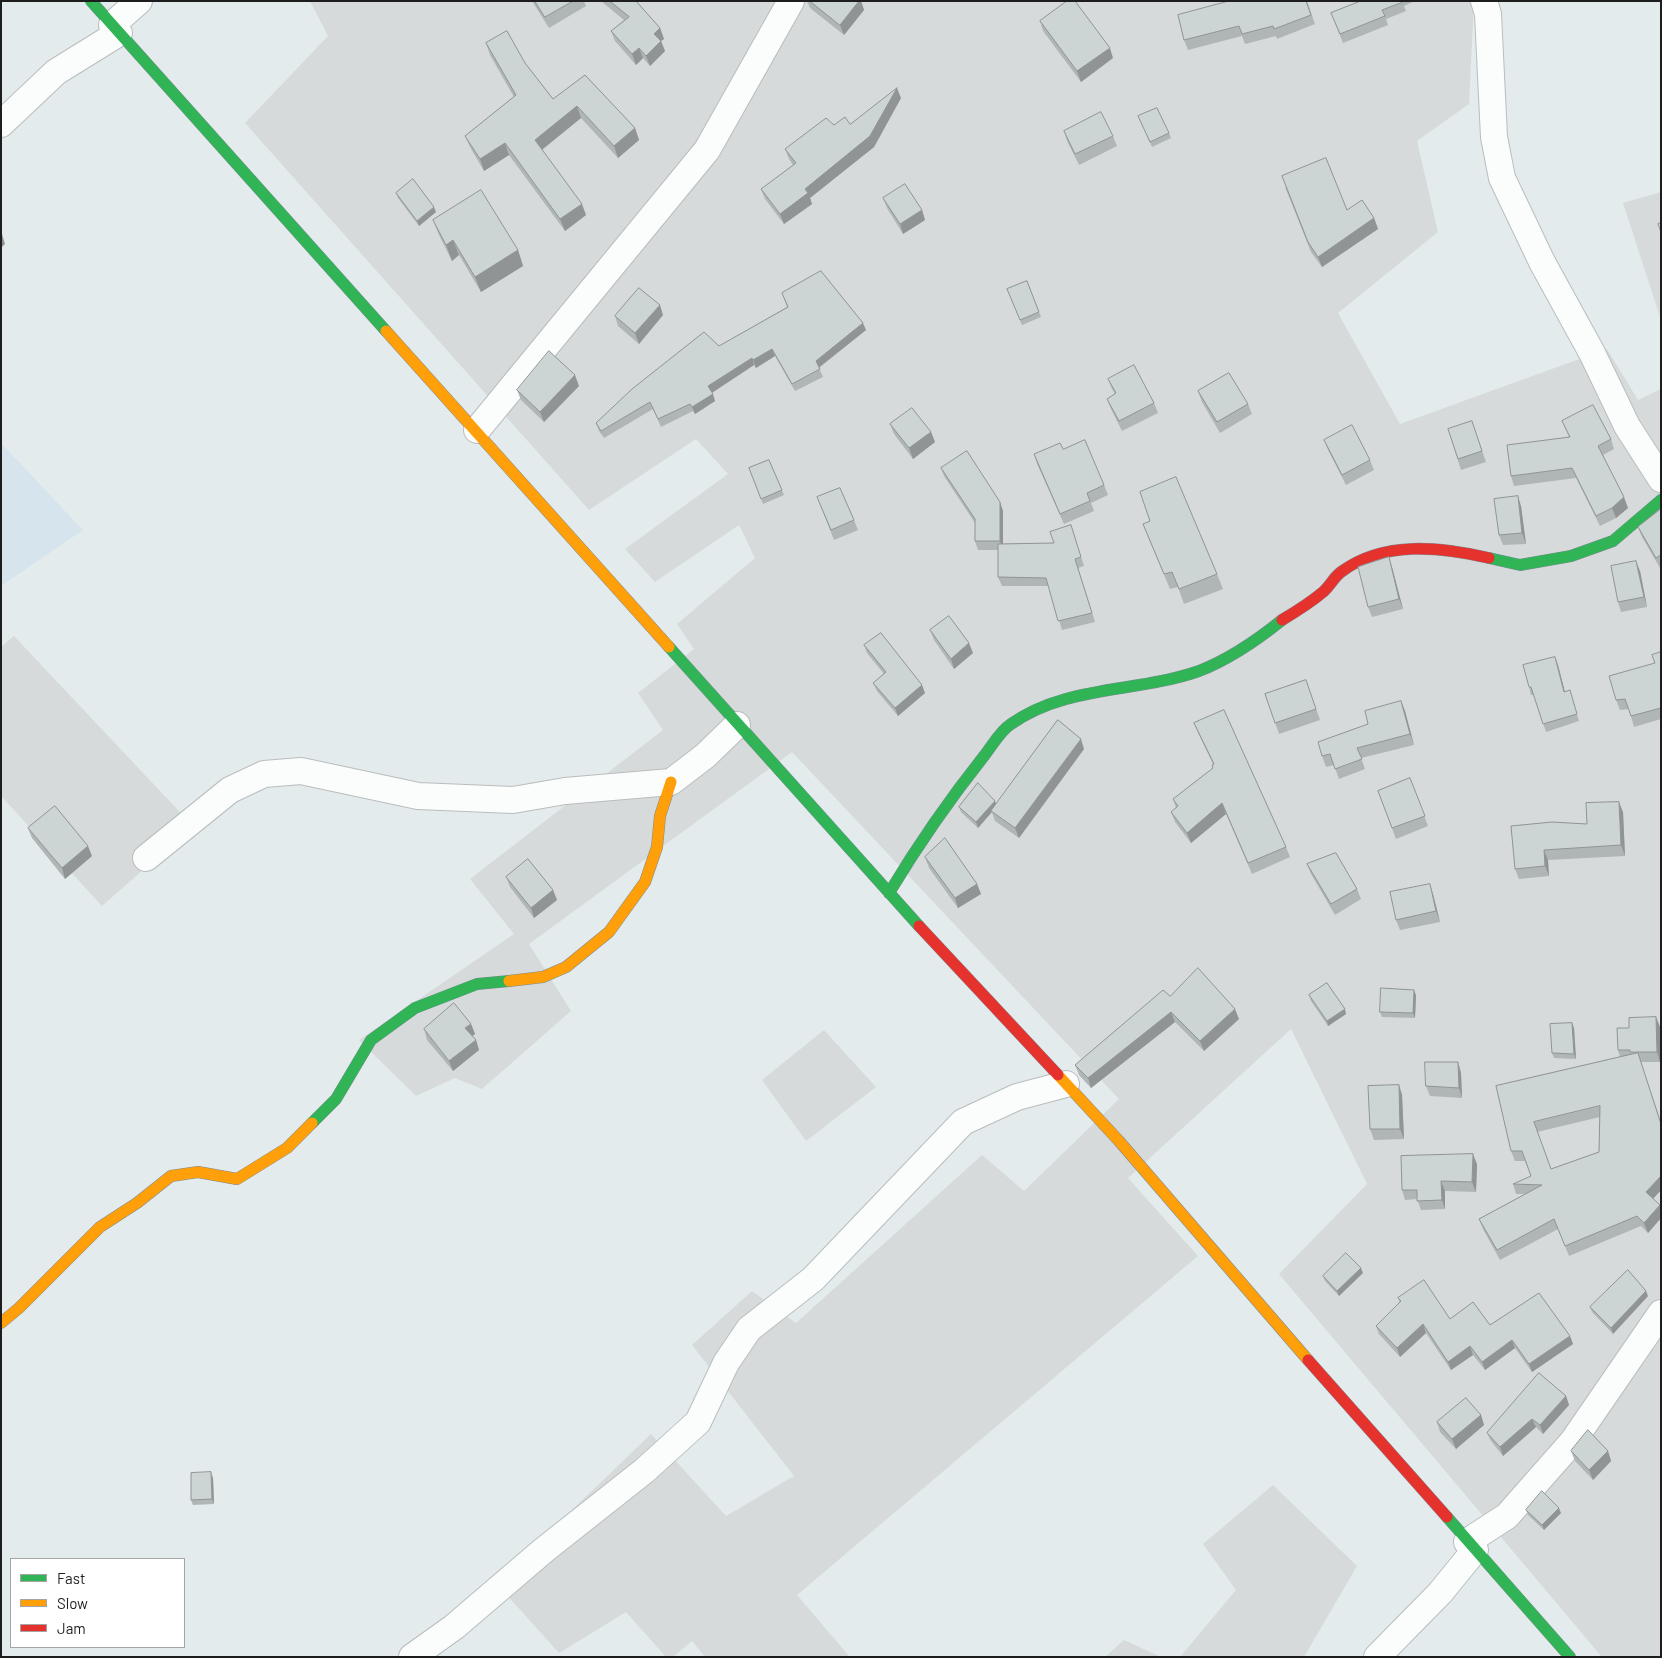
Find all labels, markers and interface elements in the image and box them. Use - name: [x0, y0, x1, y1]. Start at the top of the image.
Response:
- legend: [10, 1558, 185, 1648]
- text: Fast: [57, 1569, 85, 1587]
- text: Slow: [57, 1594, 88, 1612]
- text: Jam: [57, 1619, 86, 1637]

